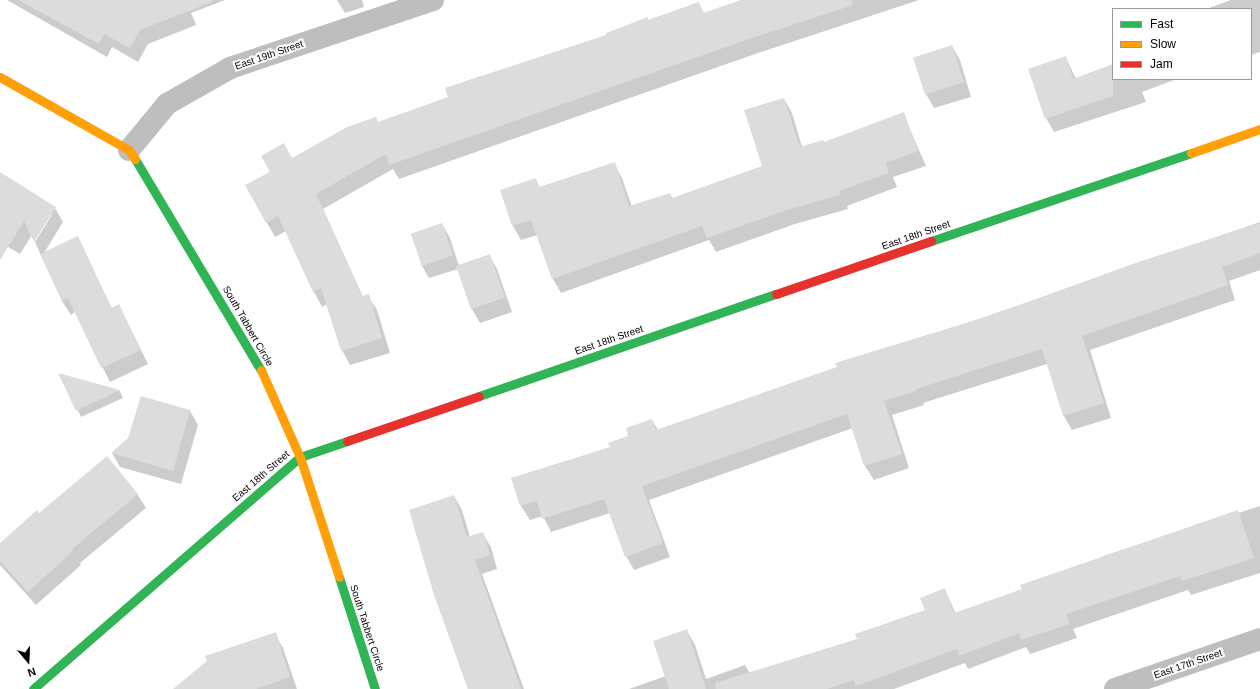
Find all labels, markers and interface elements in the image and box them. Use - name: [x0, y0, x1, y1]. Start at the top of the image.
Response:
- legend: [1112, 8, 1252, 80]
- text: Fast: [1150, 17, 1173, 31]
- text: Slow: [1150, 37, 1176, 51]
- street label: East 19th Street: [233, 38, 305, 72]
- text: Jam: [1150, 57, 1173, 71]
- street label: East 18th Street: [880, 218, 952, 252]
- street label: South Tabbert Circle: [220, 284, 276, 368]
- street label: East 18th Street: [573, 323, 645, 357]
- street label: East 18th Street: [230, 448, 292, 504]
- street label: South Tabbert Circle: [347, 583, 387, 673]
- north arrow: [8, 641, 48, 681]
- street label: East 17th Street: [1152, 647, 1224, 681]
- text: N: [26, 665, 38, 679]

